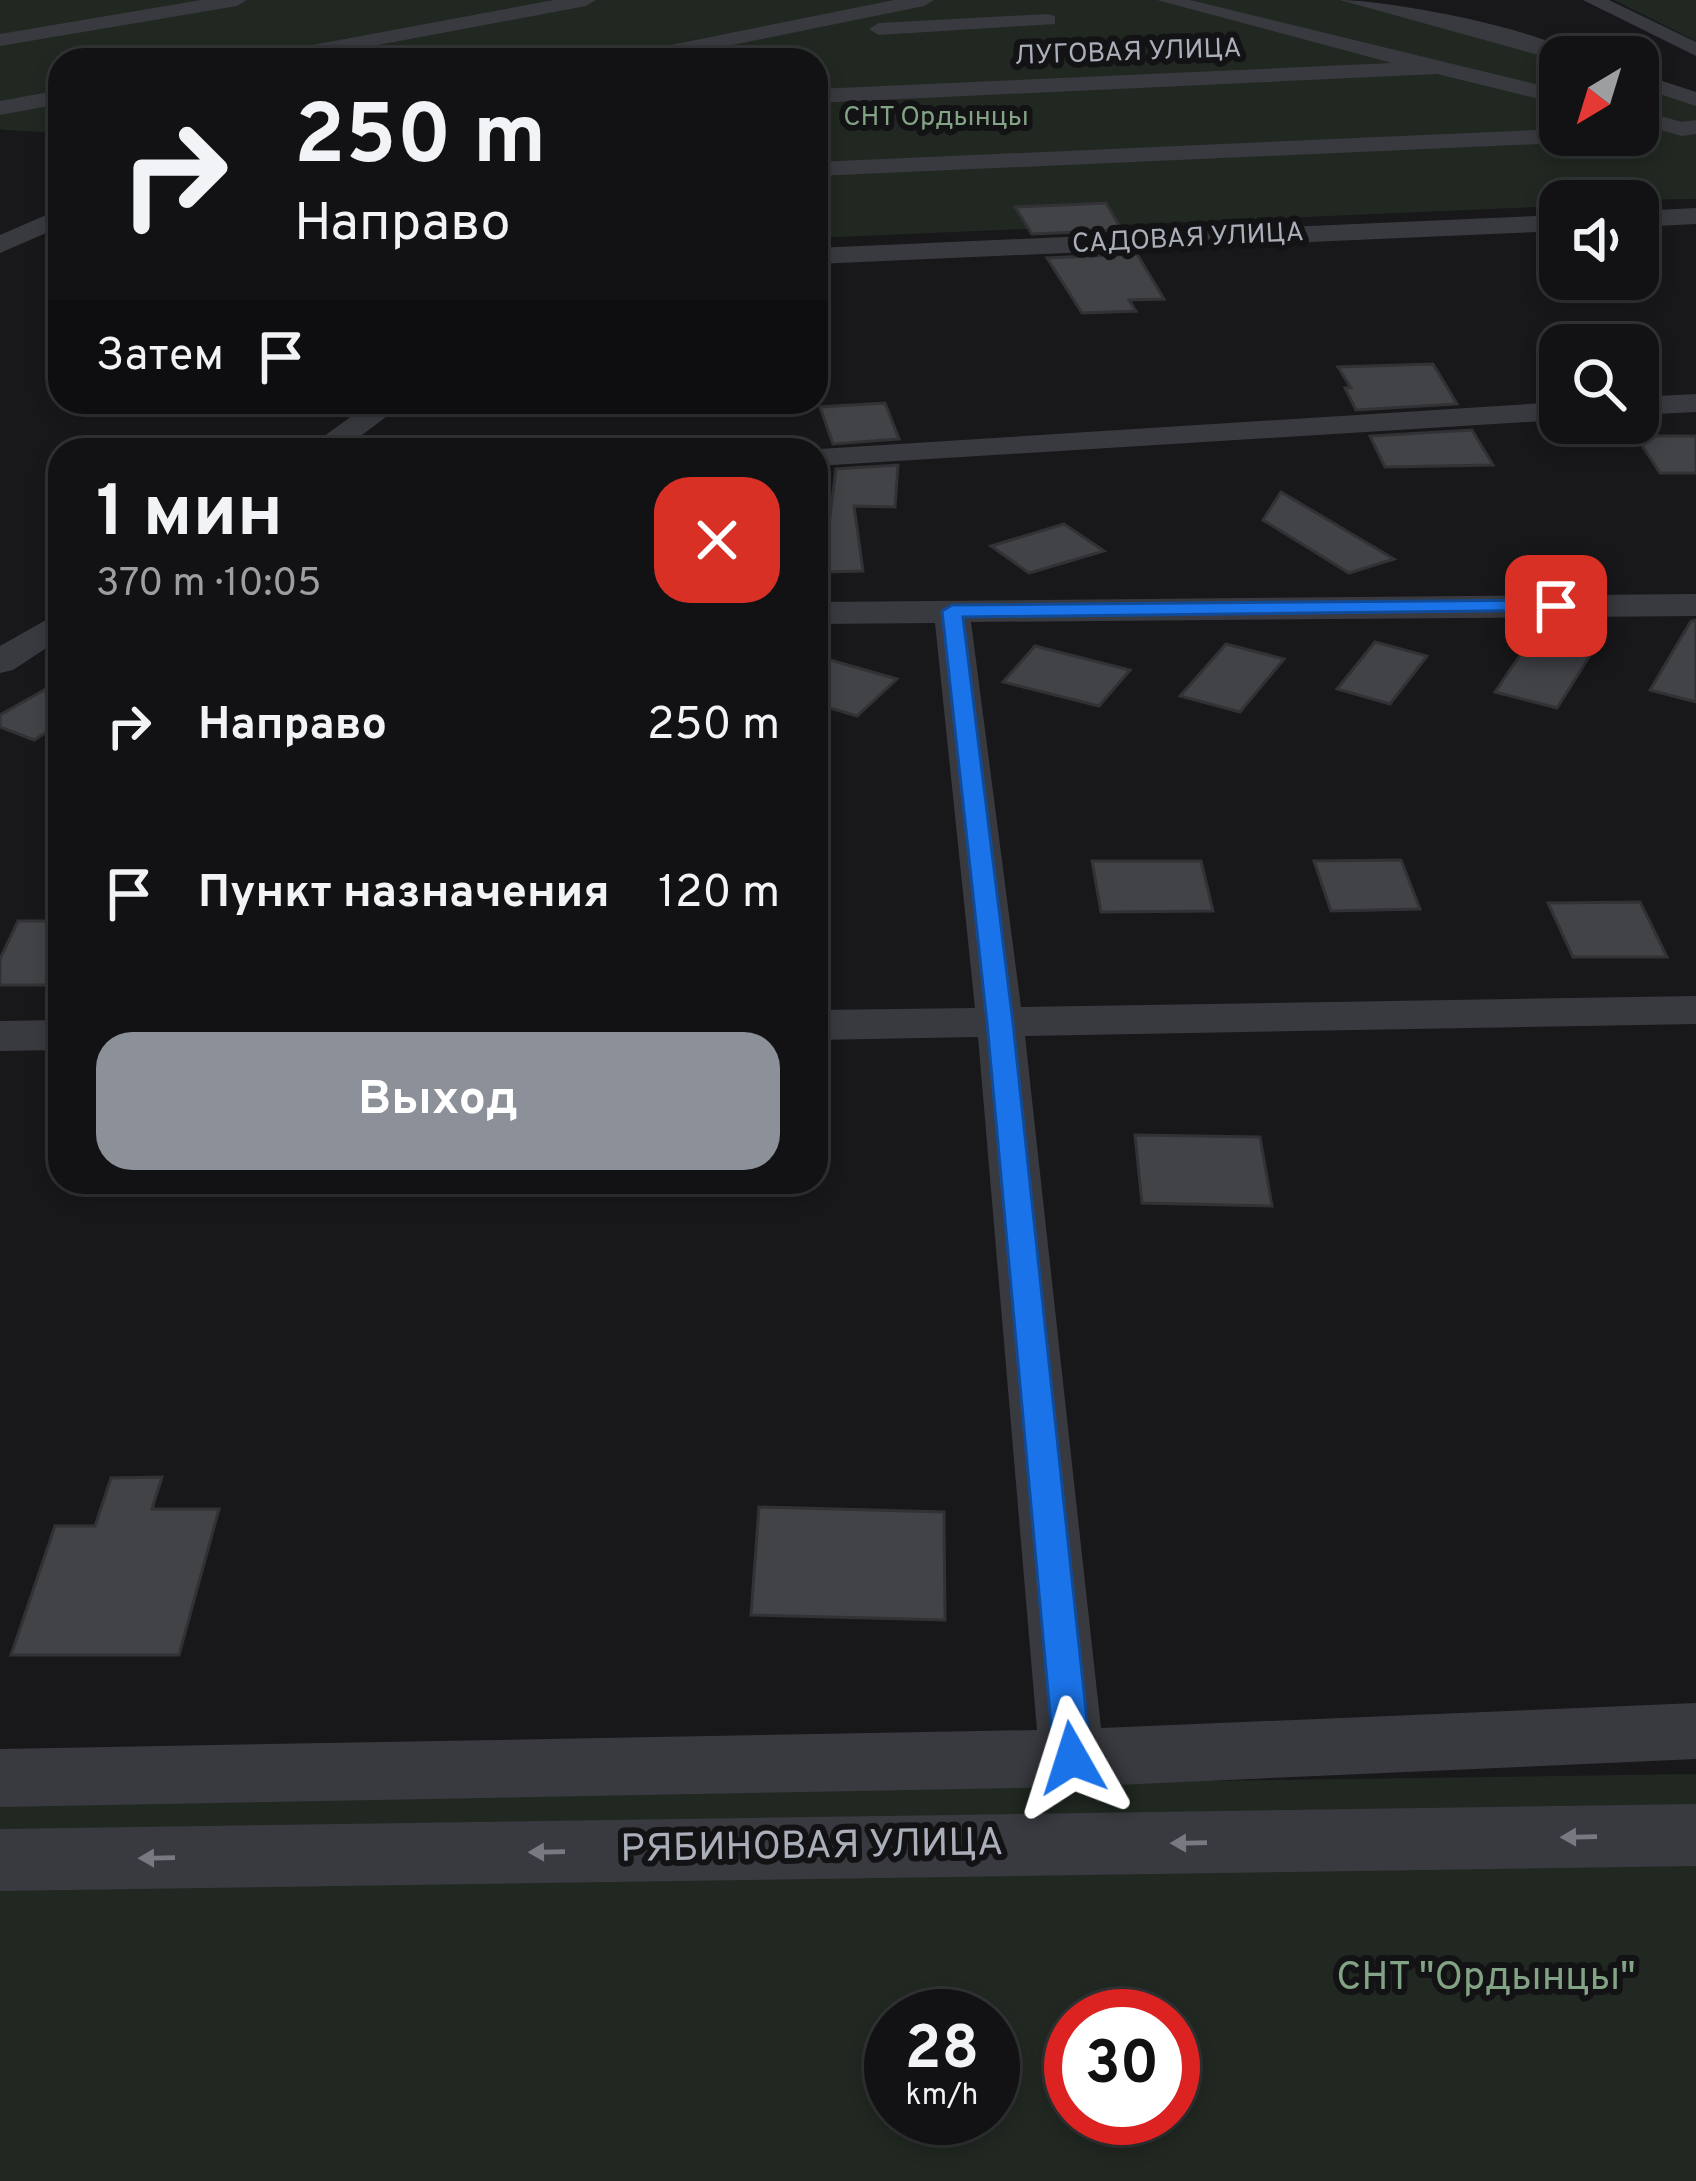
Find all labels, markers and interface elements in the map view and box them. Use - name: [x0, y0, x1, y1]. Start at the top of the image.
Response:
- street label: ЛУГОВАЯ УЛИЦА: [1014, 32, 1242, 74]
- north arrow: [1539, 36, 1659, 156]
- map controls: [1539, 36, 1659, 444]
- text: 250 m: [294, 87, 546, 193]
- icon: right: [96, 96, 252, 252]
- park label: СНТ Ордынцы: [843, 101, 1029, 135]
- button: sound: [1539, 180, 1659, 300]
- text: Направо: [294, 191, 511, 260]
- street label: САДОВАЯ УЛИЦА: [1071, 216, 1305, 262]
- icon: arrive: [248, 324, 314, 390]
- button: search: [1539, 324, 1659, 444]
- text: Затем: [96, 329, 224, 386]
- text: 1 мин: [96, 470, 283, 562]
- button: close: [654, 477, 780, 603]
- pin: [1505, 555, 1607, 657]
- text: 370 m · 10:05: [96, 561, 321, 610]
- icon: arrive: [1523, 573, 1589, 639]
- icon: right: [96, 693, 162, 759]
- text: Направо: [198, 698, 387, 755]
- text: 250 m: [647, 698, 780, 755]
- icon: arrive: [96, 861, 162, 927]
- text: Пункт назначения: [198, 866, 610, 923]
- text: 120 m: [658, 866, 780, 923]
- button: Выход: [96, 1032, 780, 1170]
- position arrow: [1009, 1695, 1135, 1821]
- street label: РЯБИНОВАЯ УЛИЦА: [620, 1820, 1004, 1876]
- one-way arrow: [1559, 1827, 1597, 1847]
- one-way arrow: [1169, 1833, 1207, 1853]
- one-way arrow: [527, 1842, 565, 1862]
- one-way arrow: [137, 1848, 175, 1868]
- park label: СНТ "Ордынцы": [1336, 1955, 1636, 2004]
- speed limit sign: 30: [1044, 1989, 1200, 2145]
- text: 28: [905, 2014, 979, 2090]
- text: km/h: [906, 2078, 978, 2115]

